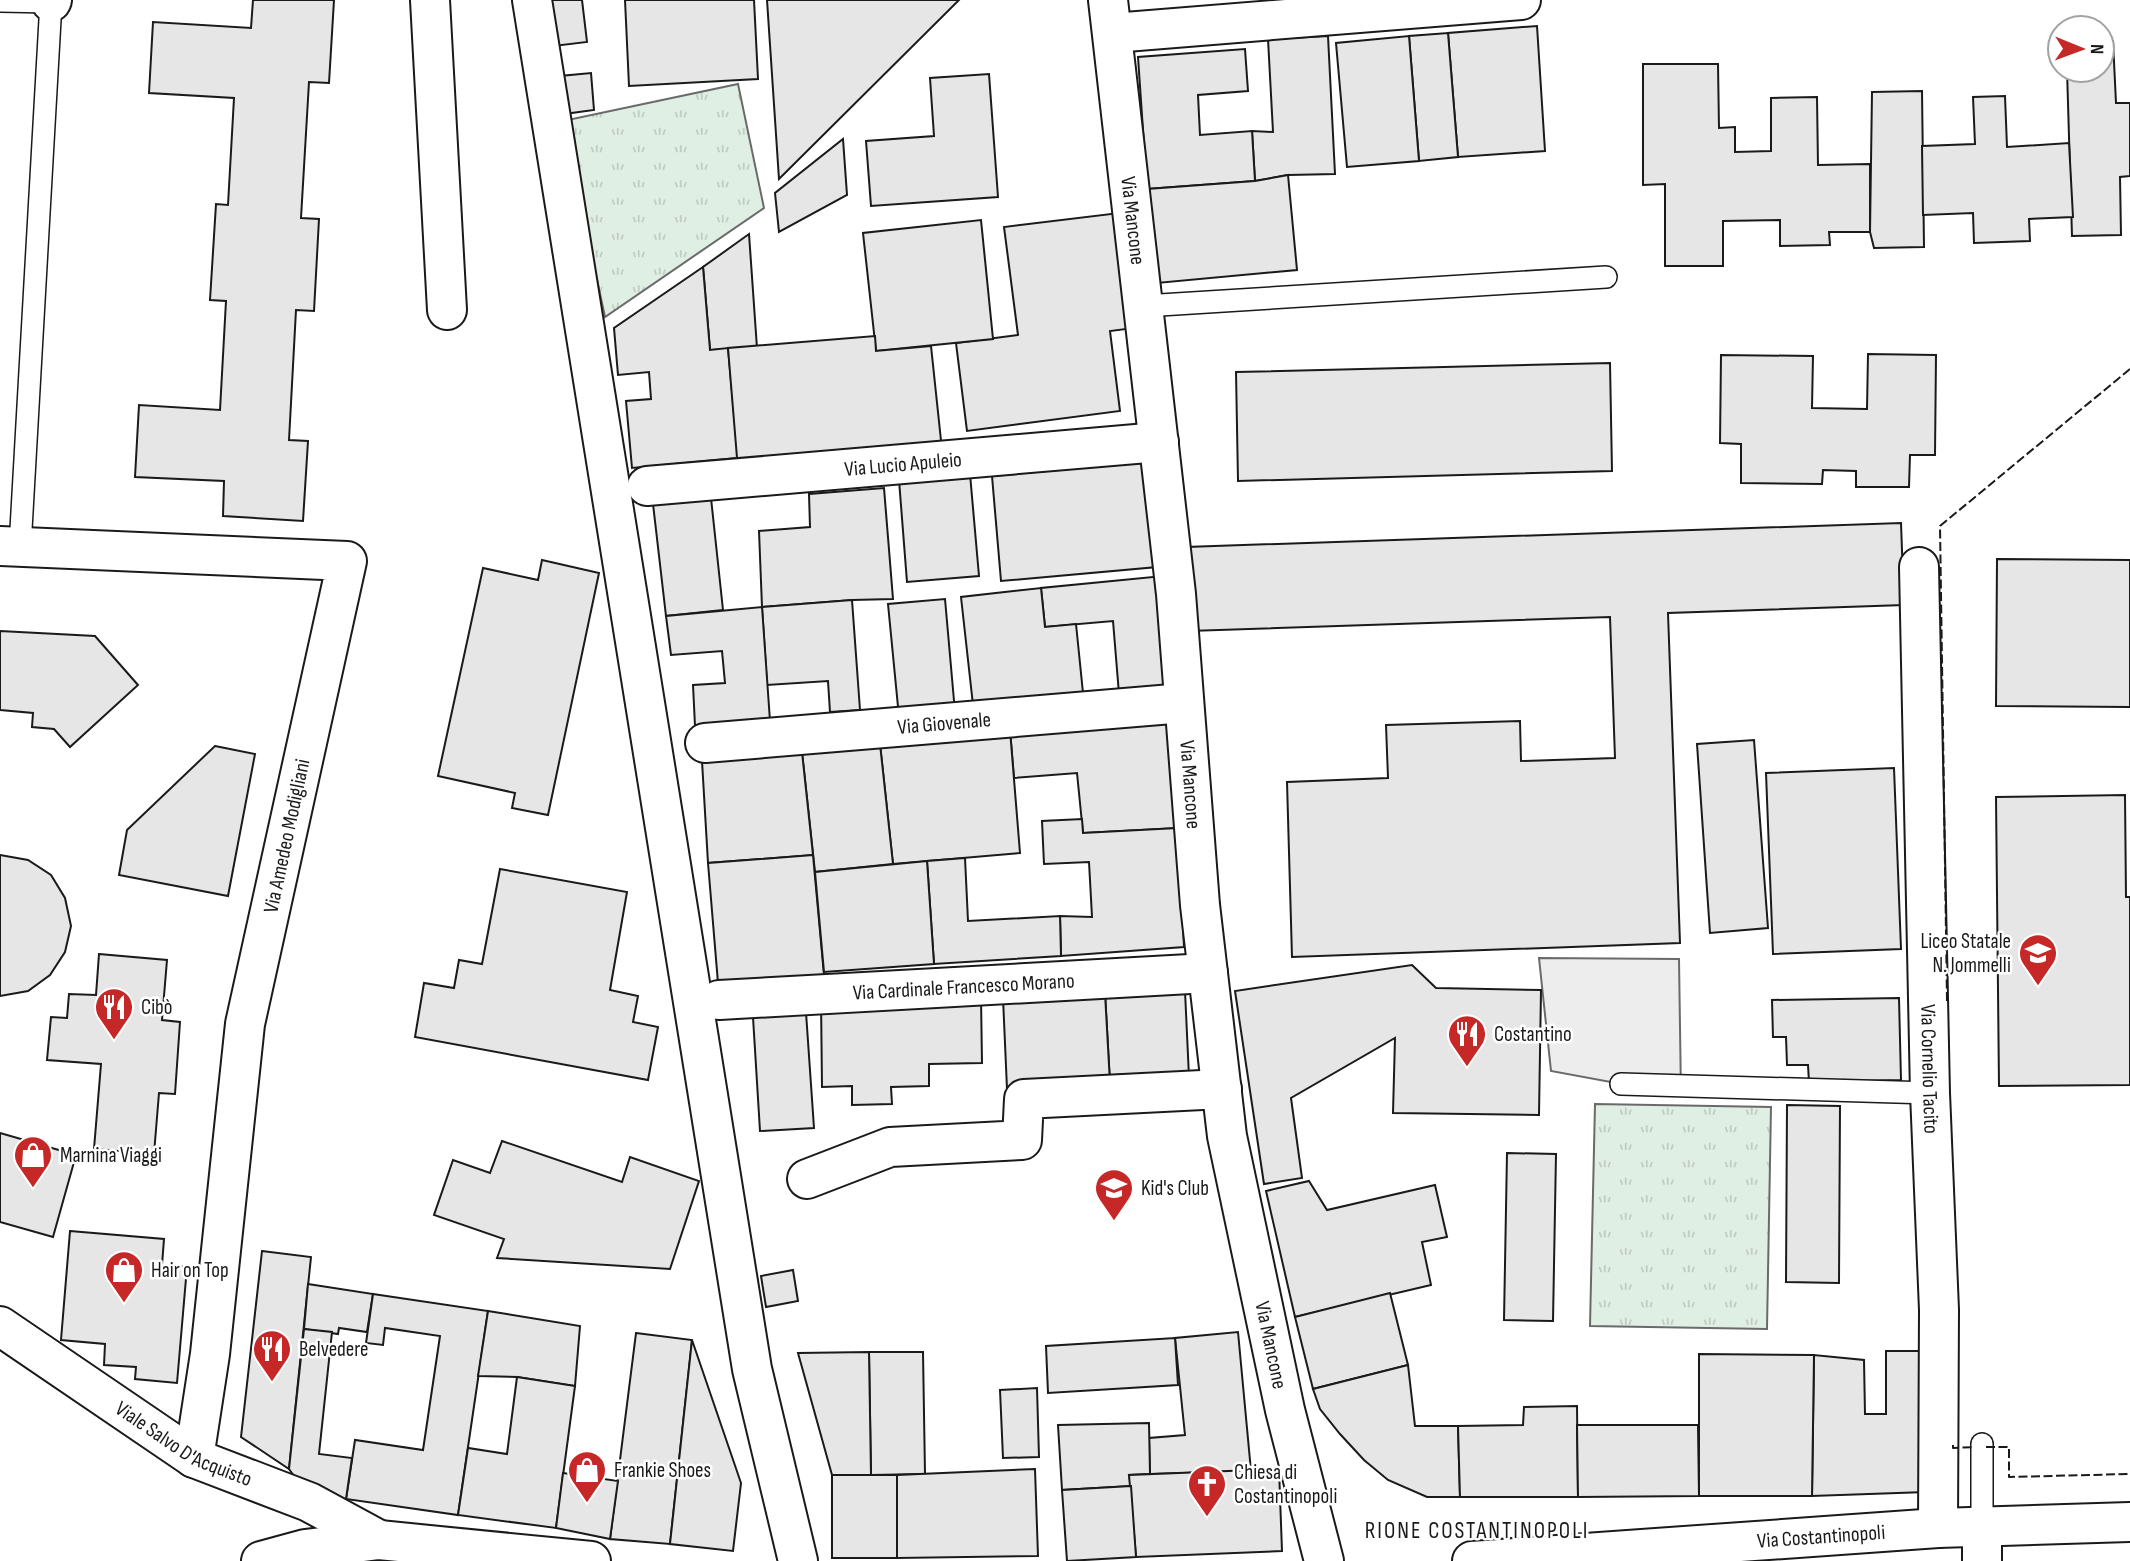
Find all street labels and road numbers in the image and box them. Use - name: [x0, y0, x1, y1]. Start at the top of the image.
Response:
- street label: Via Mancone: [1116, 175, 1151, 266]
- street label: Via Lucio Apuleio: [843, 447, 963, 481]
- street label: Via Giovenale: [896, 707, 992, 739]
- street label: Via Mancone: [1175, 739, 1207, 830]
- street label: Via Amedeo Modigliani: [258, 757, 316, 915]
- street label: Via Cardinale Francesco Morano: [852, 968, 1075, 1005]
- street label: Via Cornelio Tacito: [1916, 1004, 1944, 1134]
- street label: Via Mancone: [1250, 1299, 1293, 1391]
- street label: Viale Salvo D'Acquisto: [111, 1396, 255, 1491]
- street label: Via Costantinopoli: [1756, 1519, 1886, 1553]

